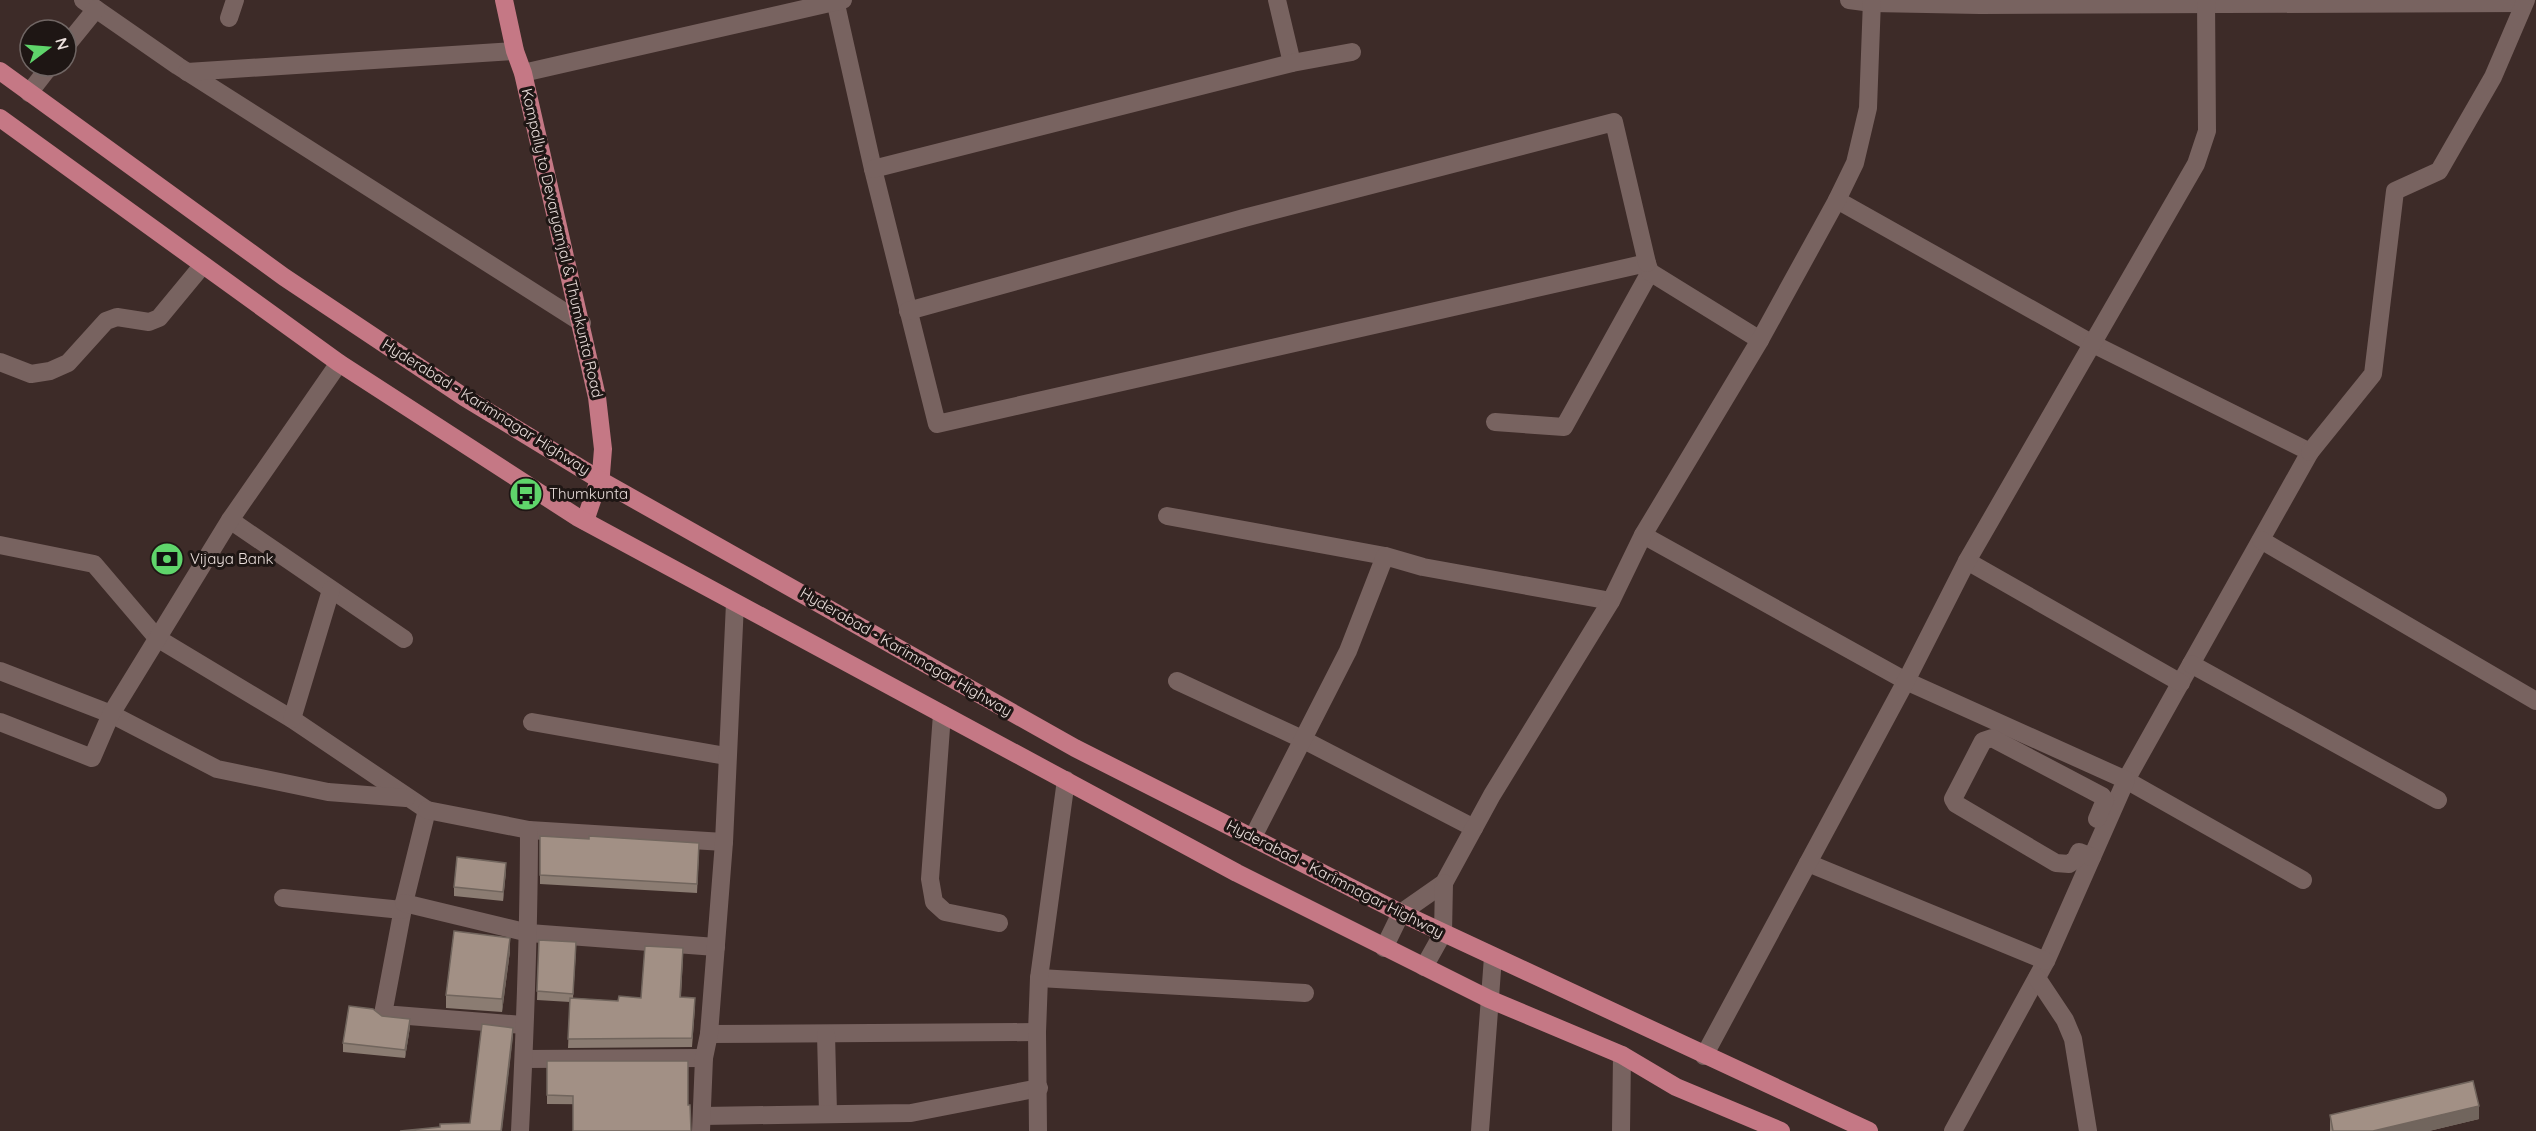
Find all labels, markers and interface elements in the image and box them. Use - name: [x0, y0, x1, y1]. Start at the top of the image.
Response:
- north arrow: [18, 18, 78, 78]
- text: N: [51, 35, 74, 52]
- street label: Kompally to Devaryamjal & Thumkunta Road: [518, 86, 607, 399]
- street label: Hyderabad - Karimnagar Highway: [379, 335, 594, 479]
- bus stop icon: Thumkunta: [508, 476, 544, 512]
- place label: Thumkunta: [549, 484, 628, 503]
- bank icon: Vijaya Bank: [149, 541, 185, 577]
- place label: Vijaya Bank: [190, 549, 274, 568]
- street label: Hyderabad - Karimnagar Highway: [797, 583, 1016, 720]
- street label: Hyderabad - Karimnagar Highway: [1223, 815, 1447, 942]

